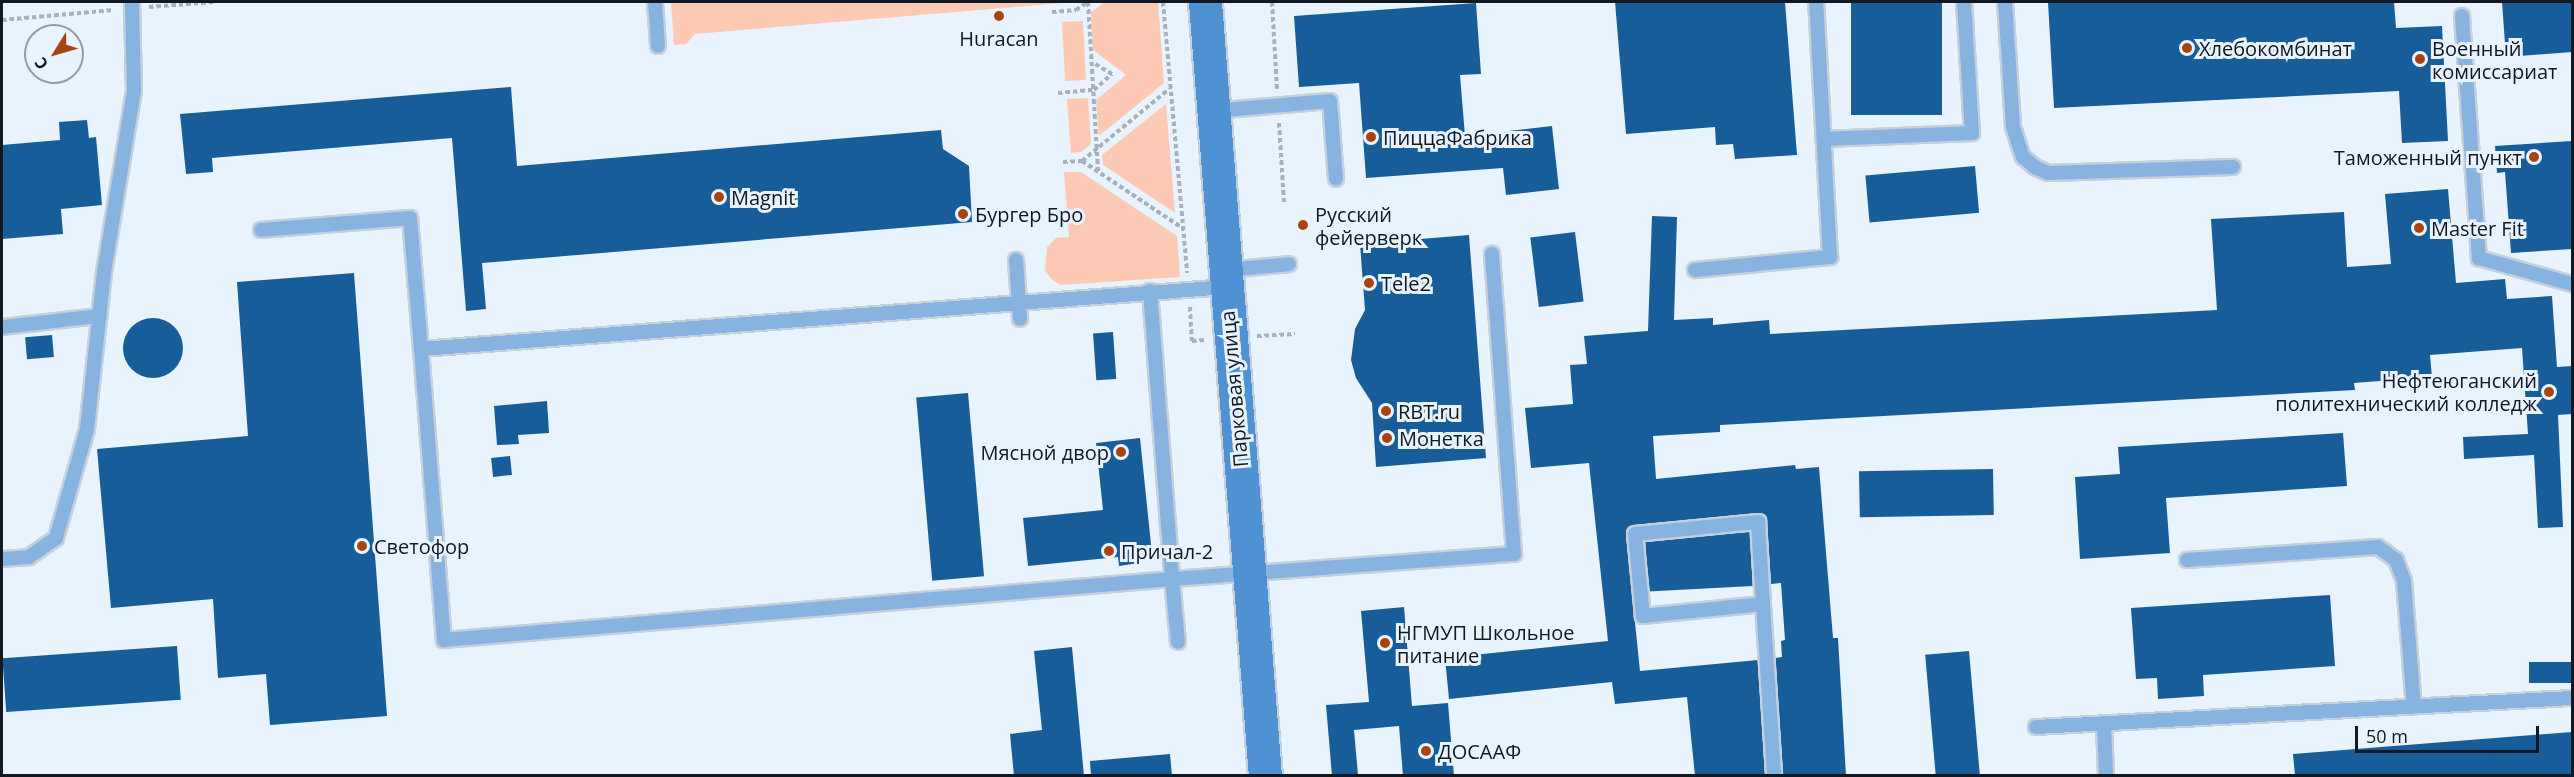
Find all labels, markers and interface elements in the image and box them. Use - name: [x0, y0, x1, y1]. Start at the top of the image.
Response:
- marker: Huracan: [992, 9, 1006, 23]
- north arrow: [24, 24, 84, 84]
- place label: Huracan: [959, 26, 1039, 50]
- place label: Хлебокомбинат: [2199, 36, 2352, 60]
- place label: Военный комиссариат: [2432, 36, 2557, 83]
- marker: Хлебокомбинат: [2180, 41, 2194, 55]
- marker: Военный комиссариат: [2413, 52, 2427, 66]
- text: С: [29, 53, 53, 74]
- place label: ПиццаФабрика: [1383, 125, 1532, 149]
- marker: ПиццаФабрика: [1364, 130, 1378, 144]
- place label: Таможенный пункт: [2334, 145, 2522, 169]
- marker: Таможенный пункт: [2527, 150, 2541, 164]
- place label: Magnit: [731, 185, 795, 209]
- marker: Magnit: [712, 190, 726, 204]
- place label: Бургер Бро: [975, 202, 1083, 226]
- place label: Русский фейерверк: [1315, 202, 1422, 249]
- marker: Бургер Бро: [956, 207, 970, 221]
- place label: Master Fit: [2431, 216, 2524, 240]
- marker: Русский фейерверк: [1296, 218, 1310, 232]
- marker: Master Fit: [2412, 221, 2426, 235]
- place label: Tele2: [1381, 271, 1431, 295]
- marker: Tele2: [1362, 276, 1376, 290]
- street label: Парковая улица: [1215, 310, 1253, 468]
- place label: Нефтеюганский политехнический колледж: [2275, 368, 2537, 415]
- marker: Нефтеюганский политехнический колледж: [2542, 385, 2556, 399]
- place label: RBT.ru: [1398, 399, 1460, 423]
- marker: RBT.ru: [1379, 404, 1393, 418]
- place label: Монетка: [1399, 426, 1484, 450]
- marker: Монетка: [1380, 431, 1394, 445]
- place label: Мясной двор: [981, 440, 1109, 464]
- marker: Мясной двор: [1114, 445, 1128, 459]
- place label: Светофор: [374, 534, 469, 558]
- marker: Светофор: [355, 539, 369, 553]
- place label: Причал-2: [1121, 539, 1213, 563]
- marker: Причал-2: [1102, 544, 1116, 558]
- place label: НГМУП Школьное питание: [1397, 620, 1574, 667]
- marker: НГМУП Школьное питание: [1378, 636, 1392, 650]
- scale bar: [2358, 714, 2542, 752]
- text: 50 m: [2366, 724, 2408, 748]
- place label: ДОСААФ: [1438, 739, 1521, 763]
- marker: ДОСААФ: [1419, 744, 1433, 758]

